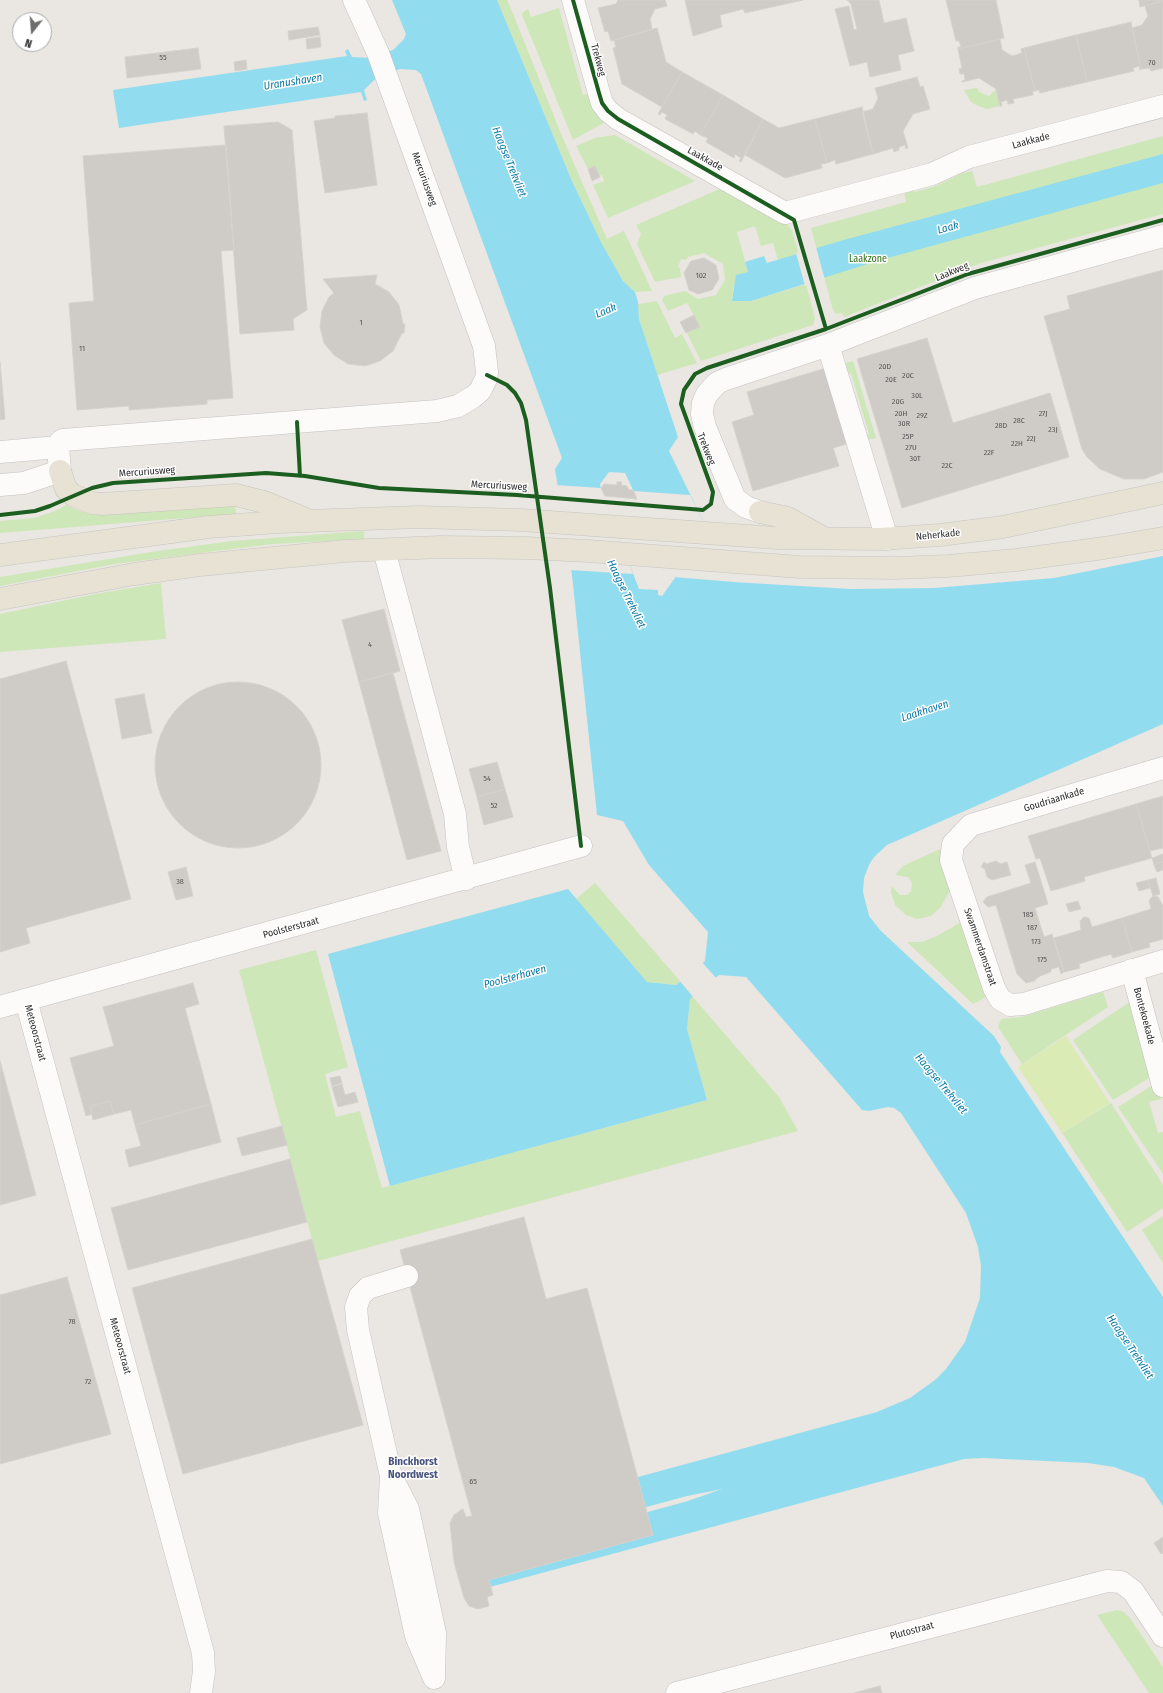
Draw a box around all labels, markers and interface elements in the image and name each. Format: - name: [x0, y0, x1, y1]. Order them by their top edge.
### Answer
- north arrow: [12, 12, 52, 52]
- text: N: [24, 36, 34, 50]
- street label: Trekweg: [588, 42, 608, 78]
- house number: 55: [159, 53, 167, 63]
- house number: 70: [1148, 58, 1156, 68]
- water label: Uranushaven: [263, 71, 323, 93]
- water label: Haagse Trekvliet: [489, 125, 529, 199]
- street label: Laakkade: [1011, 130, 1051, 152]
- street label: Laakkade: [685, 144, 725, 174]
- street label: Mercuriusweg: [409, 150, 439, 208]
- water label: Laak: [936, 219, 960, 237]
- park label: Laakzone: [849, 253, 887, 265]
- street label: Laakweg: [934, 260, 970, 284]
- house number: 102: [696, 271, 706, 281]
- water label: Laak: [594, 301, 618, 321]
- house number: 1: [359, 318, 363, 328]
- house number: 11: [79, 344, 85, 354]
- house number: 20D: [879, 362, 891, 372]
- house number: 20C: [902, 371, 914, 381]
- house number: 20E: [885, 375, 897, 385]
- house number: 30L: [911, 391, 923, 401]
- house number: 20G: [892, 397, 904, 407]
- house number: 20H: [895, 409, 907, 419]
- house number: 27J: [1039, 409, 1047, 419]
- house number: 29Z: [917, 411, 927, 421]
- house number: 28C: [1013, 416, 1025, 426]
- house number: 30R: [898, 419, 910, 429]
- house number: 28D: [995, 421, 1007, 431]
- house number: 23J: [1048, 425, 1058, 435]
- street label: Trekweg: [694, 431, 718, 467]
- house number: 25P: [902, 432, 914, 442]
- house number: 22J: [1026, 434, 1036, 444]
- house number: 22H: [1011, 439, 1023, 449]
- house number: 27U: [905, 443, 917, 453]
- house number: 22F: [984, 448, 994, 458]
- house number: 30T: [909, 454, 921, 464]
- house number: 22C: [941, 461, 953, 471]
- street label: Mercuriusweg: [118, 464, 176, 480]
- street label: Mercuriusweg: [471, 479, 527, 493]
- street label: Neherkade: [915, 527, 961, 543]
- water label: Haagse Trekvliet: [604, 558, 648, 630]
- house number: 4: [368, 640, 372, 650]
- water label: Laakhaven: [900, 697, 950, 725]
- house number: 54: [483, 774, 491, 784]
- street label: Goudriaankade: [1022, 785, 1086, 815]
- house number: 52: [490, 801, 498, 811]
- house number: 38: [176, 877, 184, 887]
- street label: Swammerdamstraat: [961, 907, 999, 987]
- house number: 185: [1023, 910, 1033, 920]
- street label: Poolsterstraat: [262, 915, 320, 941]
- house number: 187: [1027, 923, 1037, 933]
- house number: 173: [1031, 937, 1041, 947]
- house number: 175: [1037, 955, 1047, 965]
- water label: Poolsterhaven: [482, 962, 548, 992]
- street label: Bontekoekade: [1131, 986, 1157, 1046]
- street label: Meteoorstraat: [22, 1004, 48, 1062]
- water label: Haagse Trekvliet: [912, 1051, 970, 1117]
- water label: Haagse Trekvliet: [1104, 1312, 1156, 1382]
- house number: 78: [68, 1317, 76, 1327]
- street label: Meteoorstraat: [107, 1317, 133, 1375]
- house number: 72: [85, 1377, 91, 1387]
- district label: Binckhorst Noordwest: [388, 1455, 438, 1481]
- house number: 65: [469, 1477, 477, 1487]
- street label: Plutostraat: [889, 1619, 935, 1643]

